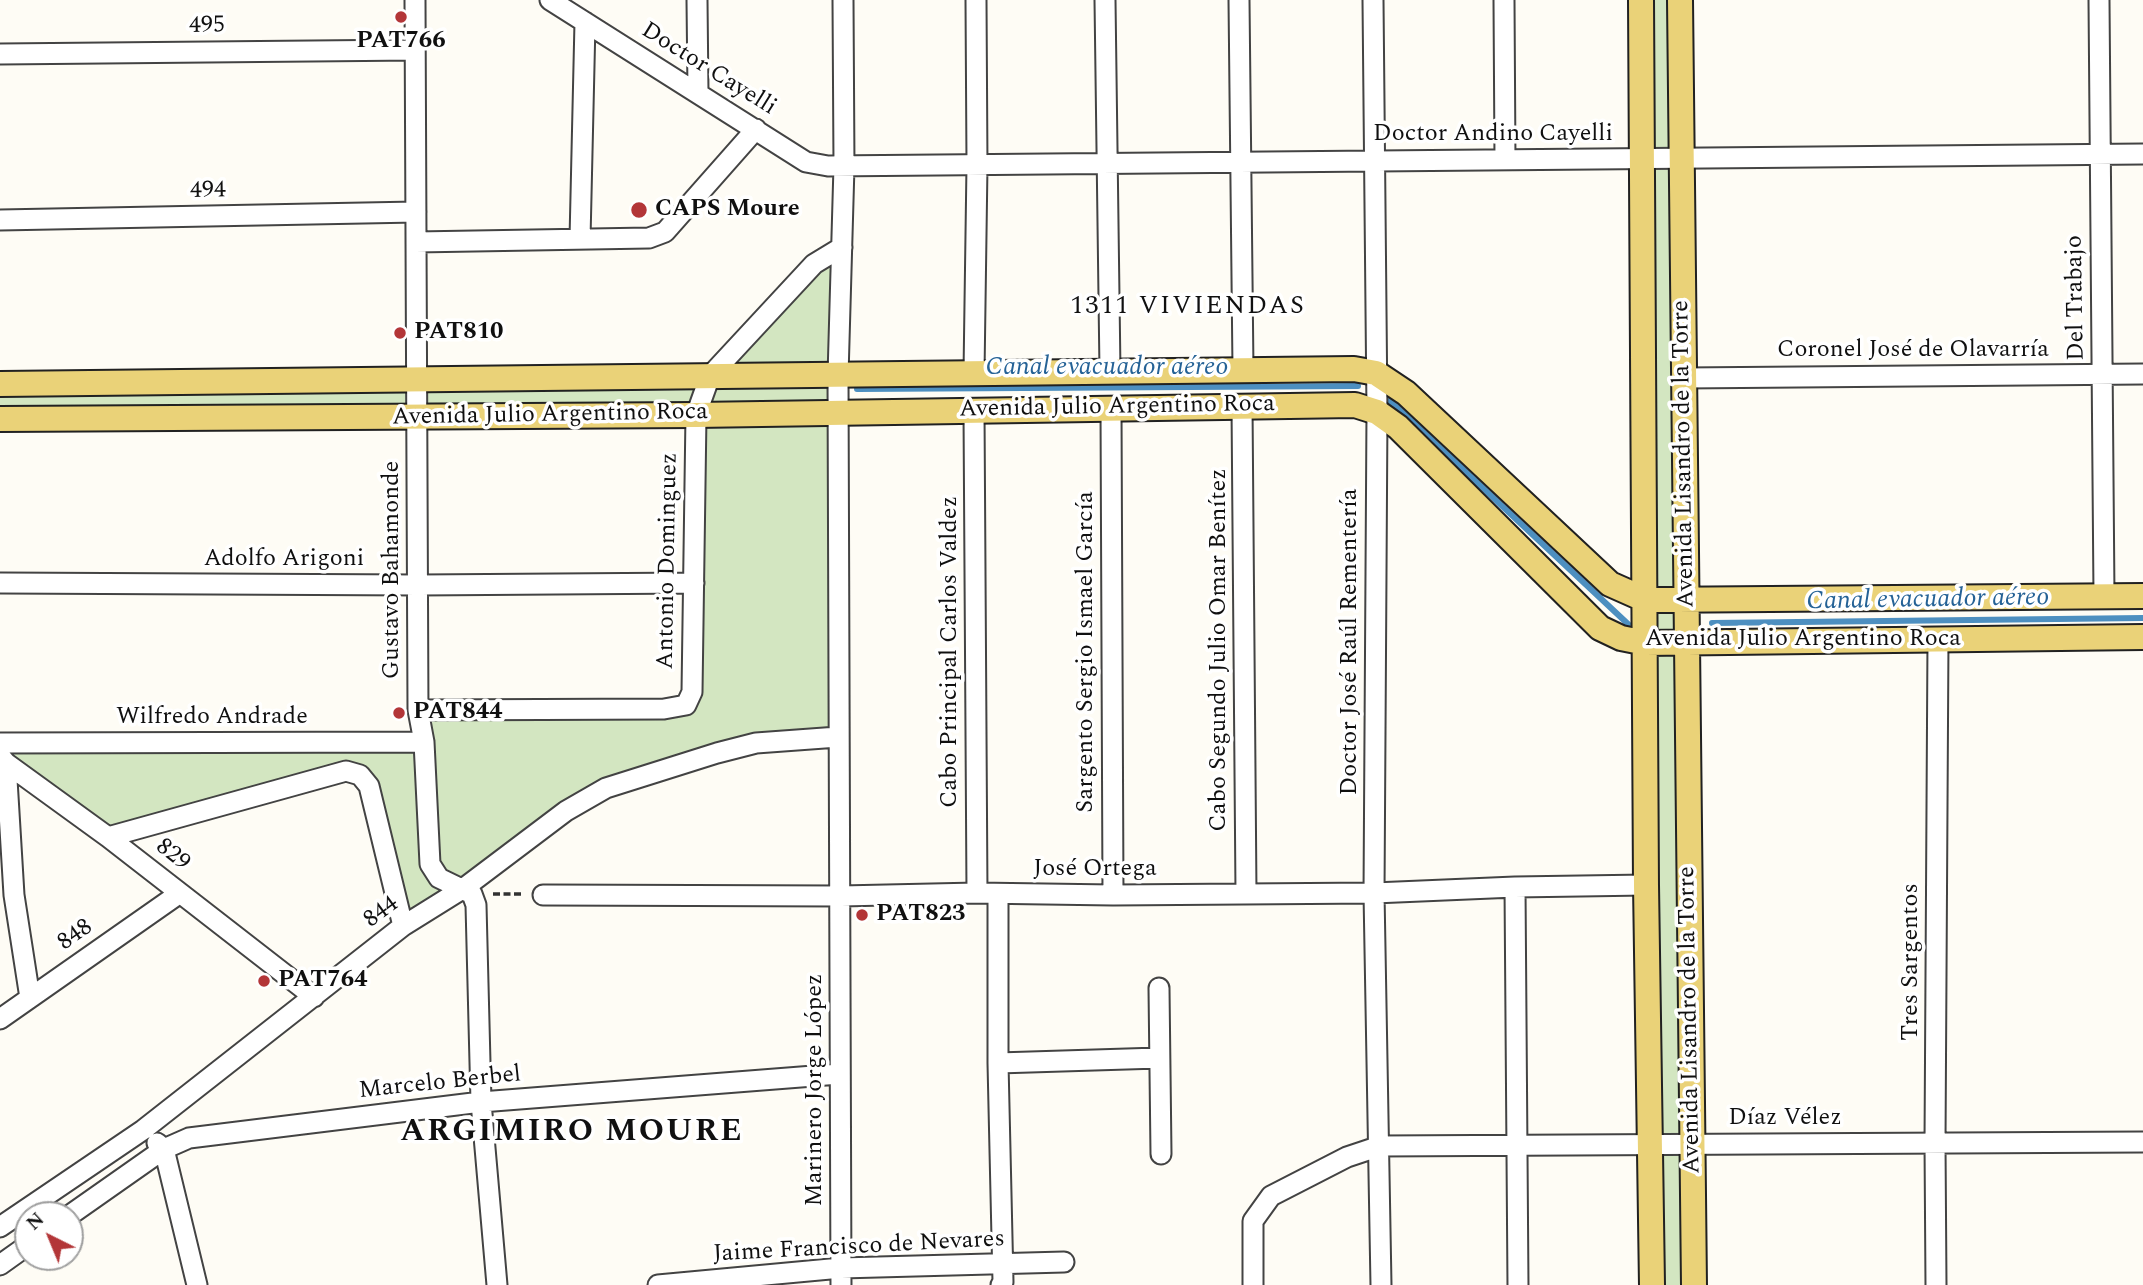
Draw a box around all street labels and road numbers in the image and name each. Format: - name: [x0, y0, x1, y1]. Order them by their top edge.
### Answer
- street label: 495: [189, 12, 225, 42]
- street label: Doctor Cayelli: [635, 17, 781, 123]
- street label: Doctor Andino Cayelli: [1373, 121, 1613, 149]
- street label: 494: [190, 177, 226, 207]
- street label: Del Trabajo: [2062, 235, 2092, 361]
- street label: Avenida Lisandro de la Torre: [1668, 300, 1702, 608]
- street label: Coronel José de Olavarría: [1777, 337, 2049, 365]
- street label: Avenida Julio Argentino Roca: [959, 391, 1275, 425]
- street label: Avenida Julio Argentino Roca: [392, 399, 708, 433]
- street label: Antonio Dominguez: [653, 452, 685, 670]
- street label: Gustavo Bahamonde: [379, 461, 407, 679]
- street label: Cabo Segundo Julio Omar Benítez: [1206, 468, 1234, 832]
- street label: Doctor José Raúl Rementería: [1337, 489, 1365, 795]
- street label: Sargento Sergio Ismael García: [1073, 491, 1101, 813]
- street label: Cabo Principal Carlos Valdez: [937, 496, 965, 808]
- street label: Adolfo Arigoni: [204, 546, 364, 574]
- street label: Avenida Julio Argentino Roca: [1645, 626, 1961, 654]
- street label: Wilfredo Andrade: [116, 704, 308, 732]
- street label: 829: [149, 834, 195, 878]
- street label: José Ortega: [1033, 856, 1157, 884]
- street label: Avenida Lisandro de la Torre: [1674, 866, 1708, 1174]
- street label: Tres Sargentos: [1898, 883, 1926, 1041]
- street label: 844: [359, 891, 405, 935]
- street label: 848: [53, 914, 99, 958]
- street label: Marinero Jorge López: [802, 974, 830, 1206]
- street label: Marcelo Berbel: [358, 1061, 522, 1107]
- street label: Díaz Vélez: [1728, 1105, 1842, 1133]
- street label: Jaime Francisco de Nevares: [712, 1226, 1006, 1270]

